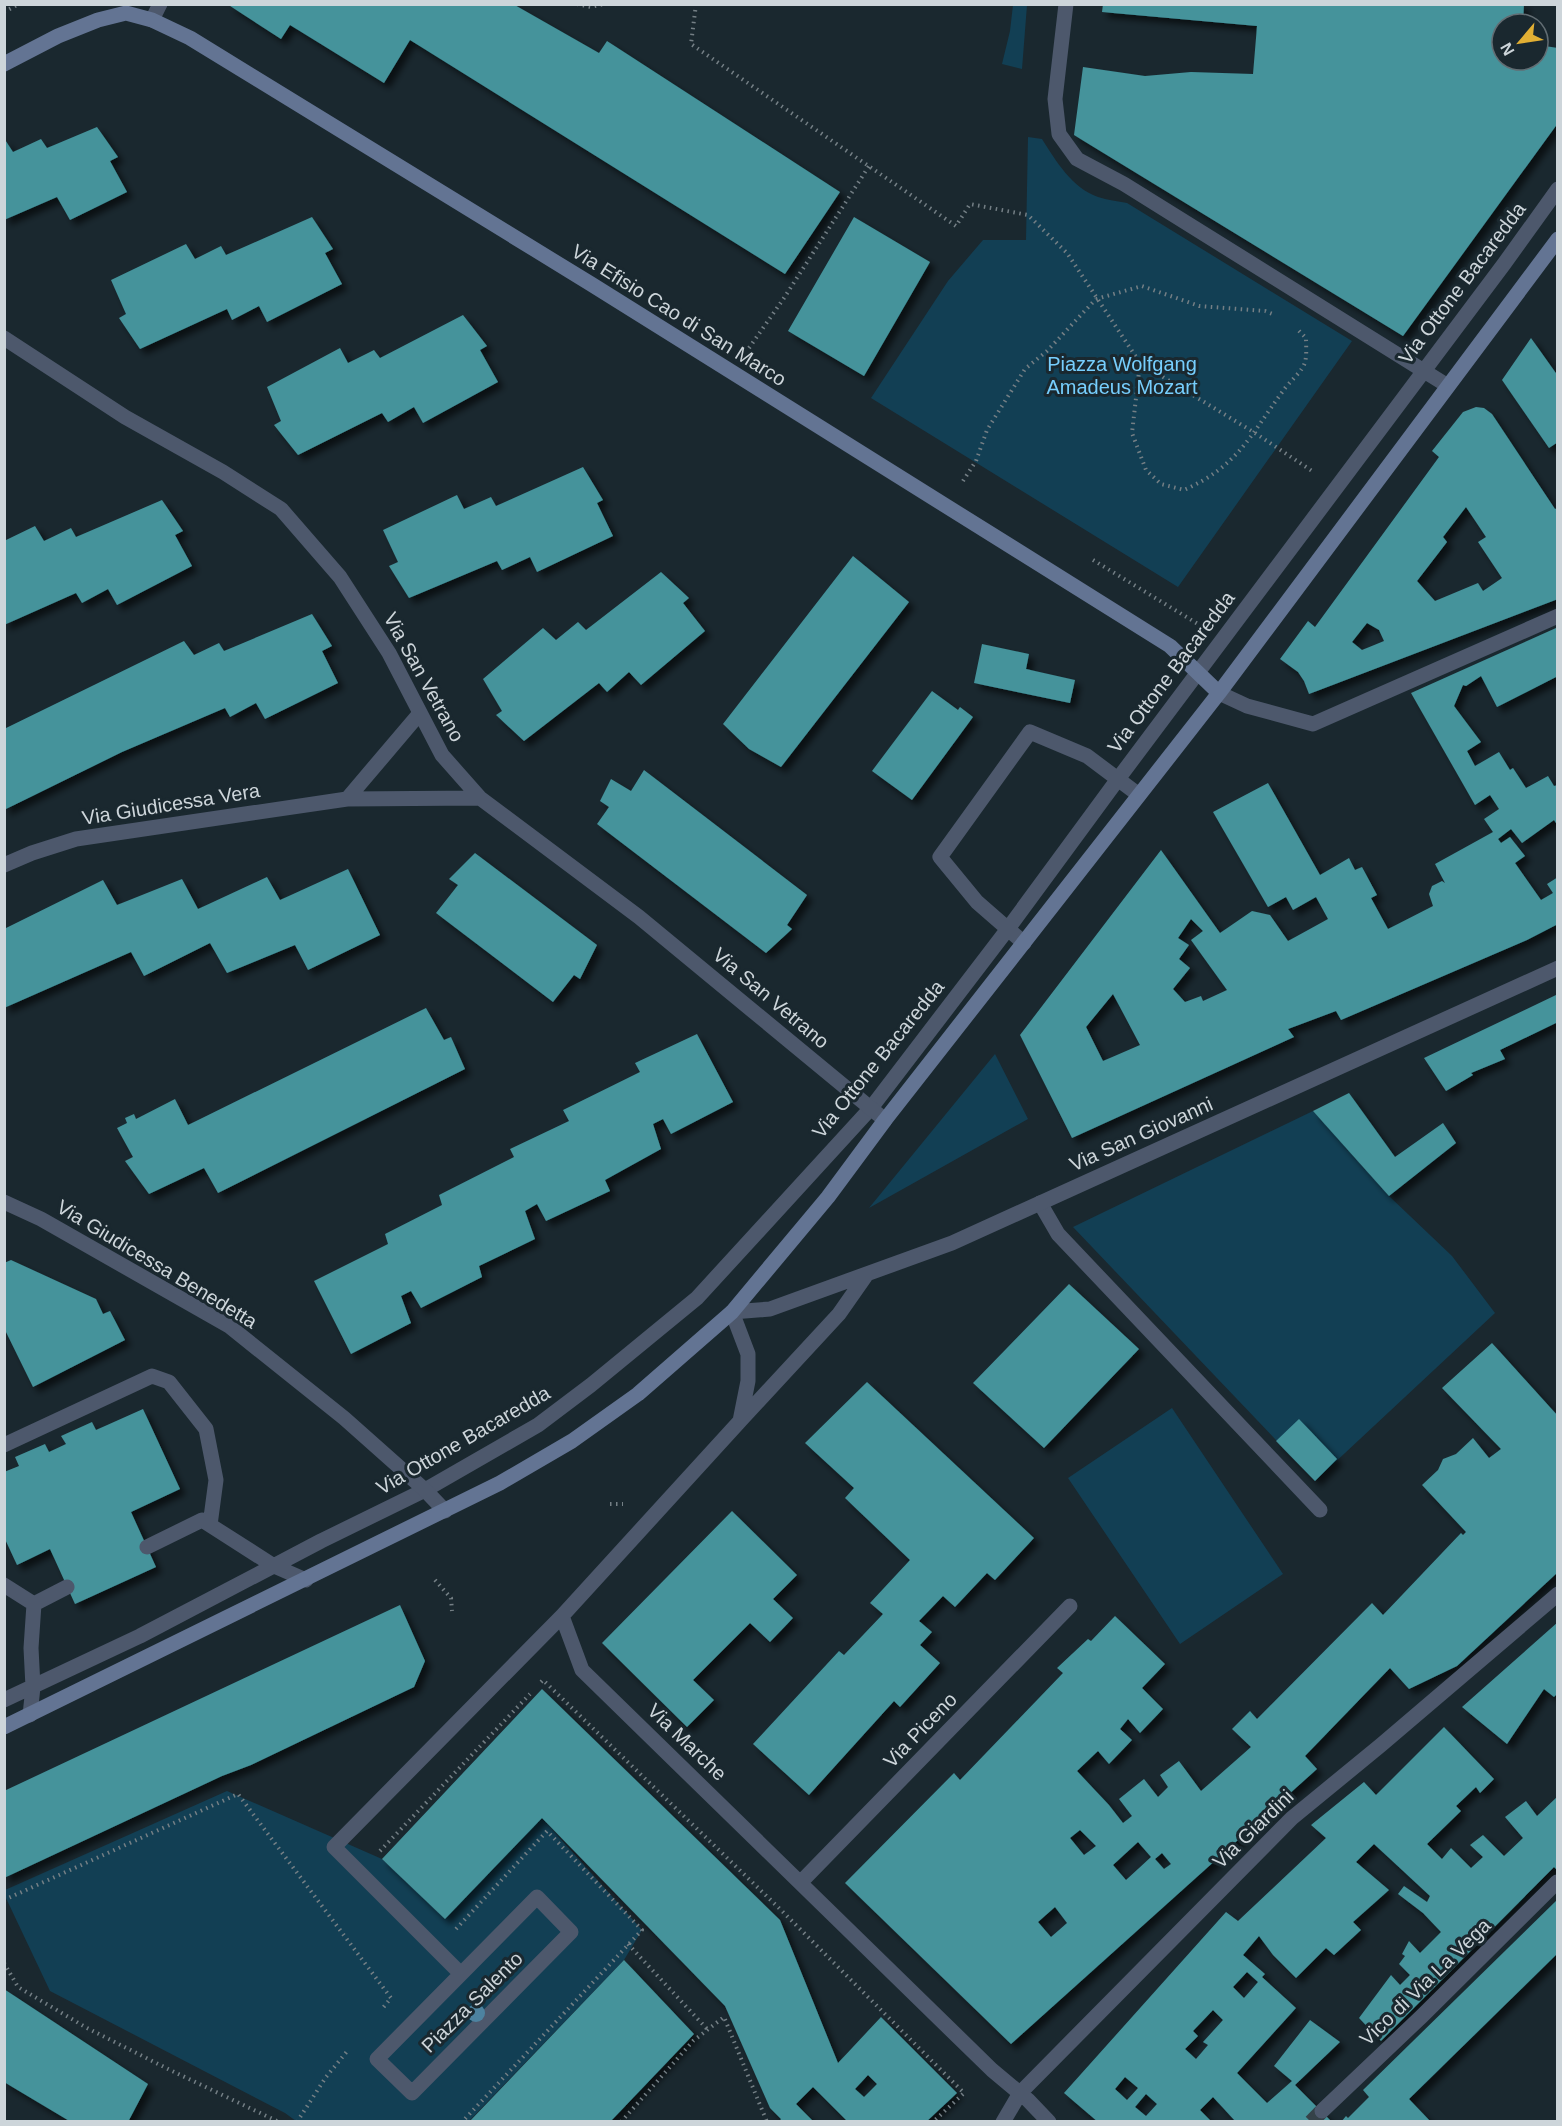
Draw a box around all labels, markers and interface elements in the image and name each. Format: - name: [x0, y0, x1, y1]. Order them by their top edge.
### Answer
- north arrow: [1490, 12, 1550, 72]
- text: N: [1497, 40, 1518, 58]
- street label: Via Ottone Bacaredda: [1394, 197, 1530, 368]
- street label: Via Efisio Cao di San Marco: [568, 240, 790, 390]
- park label: Piazza Wolfgang Amadeus Mozart: [1046, 353, 1198, 398]
- street label: Via Ottone Bacaredda: [1103, 586, 1239, 757]
- street label: Via San Vetrano: [379, 609, 469, 745]
- street label: Via Giudicessa Vera: [81, 779, 262, 829]
- street label: Via San Vetrano: [709, 943, 833, 1053]
- street label: Via Ottone Bacaredda: [808, 975, 949, 1142]
- street label: Via San Giovanni: [1066, 1093, 1216, 1175]
- street label: Via Giudicessa Benedetta: [53, 1195, 262, 1333]
- street label: Via Ottone Bacaredda: [372, 1381, 554, 1499]
- street label: Via Piceno: [879, 1688, 961, 1772]
- street label: Via Marche: [643, 1699, 731, 1785]
- street label: Via Giardini: [1208, 1785, 1298, 1873]
- street label: Vico di Via La Vega: [1355, 1913, 1495, 2050]
- street label: Piazza Salento: [417, 1947, 527, 2057]

